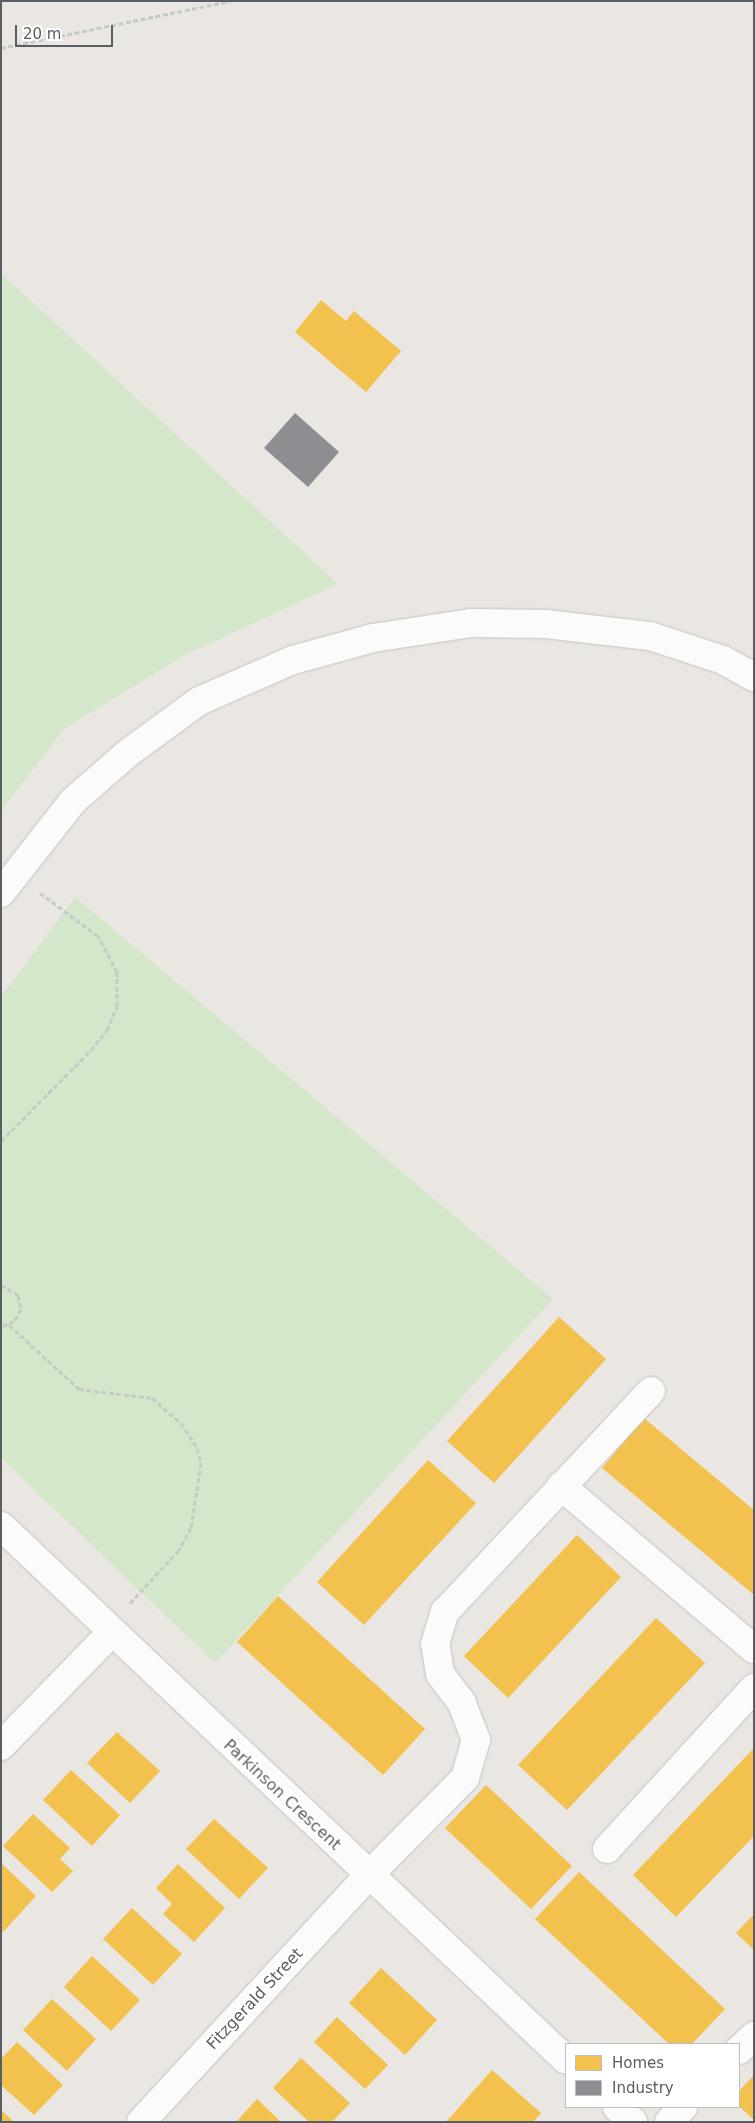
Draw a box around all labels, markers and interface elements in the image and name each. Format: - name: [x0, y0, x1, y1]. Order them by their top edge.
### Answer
- scale bar: [18, 15, 115, 47]
- text: 20 m: [23, 25, 61, 43]
- street label: Parkinson Crescent: [219, 1736, 345, 1854]
- street label: Fitzgerald Street: [203, 1944, 307, 2054]
- legend: [565, 2043, 740, 2108]
- text: Homes: [612, 2054, 664, 2072]
- text: Industry: [612, 2079, 674, 2097]

